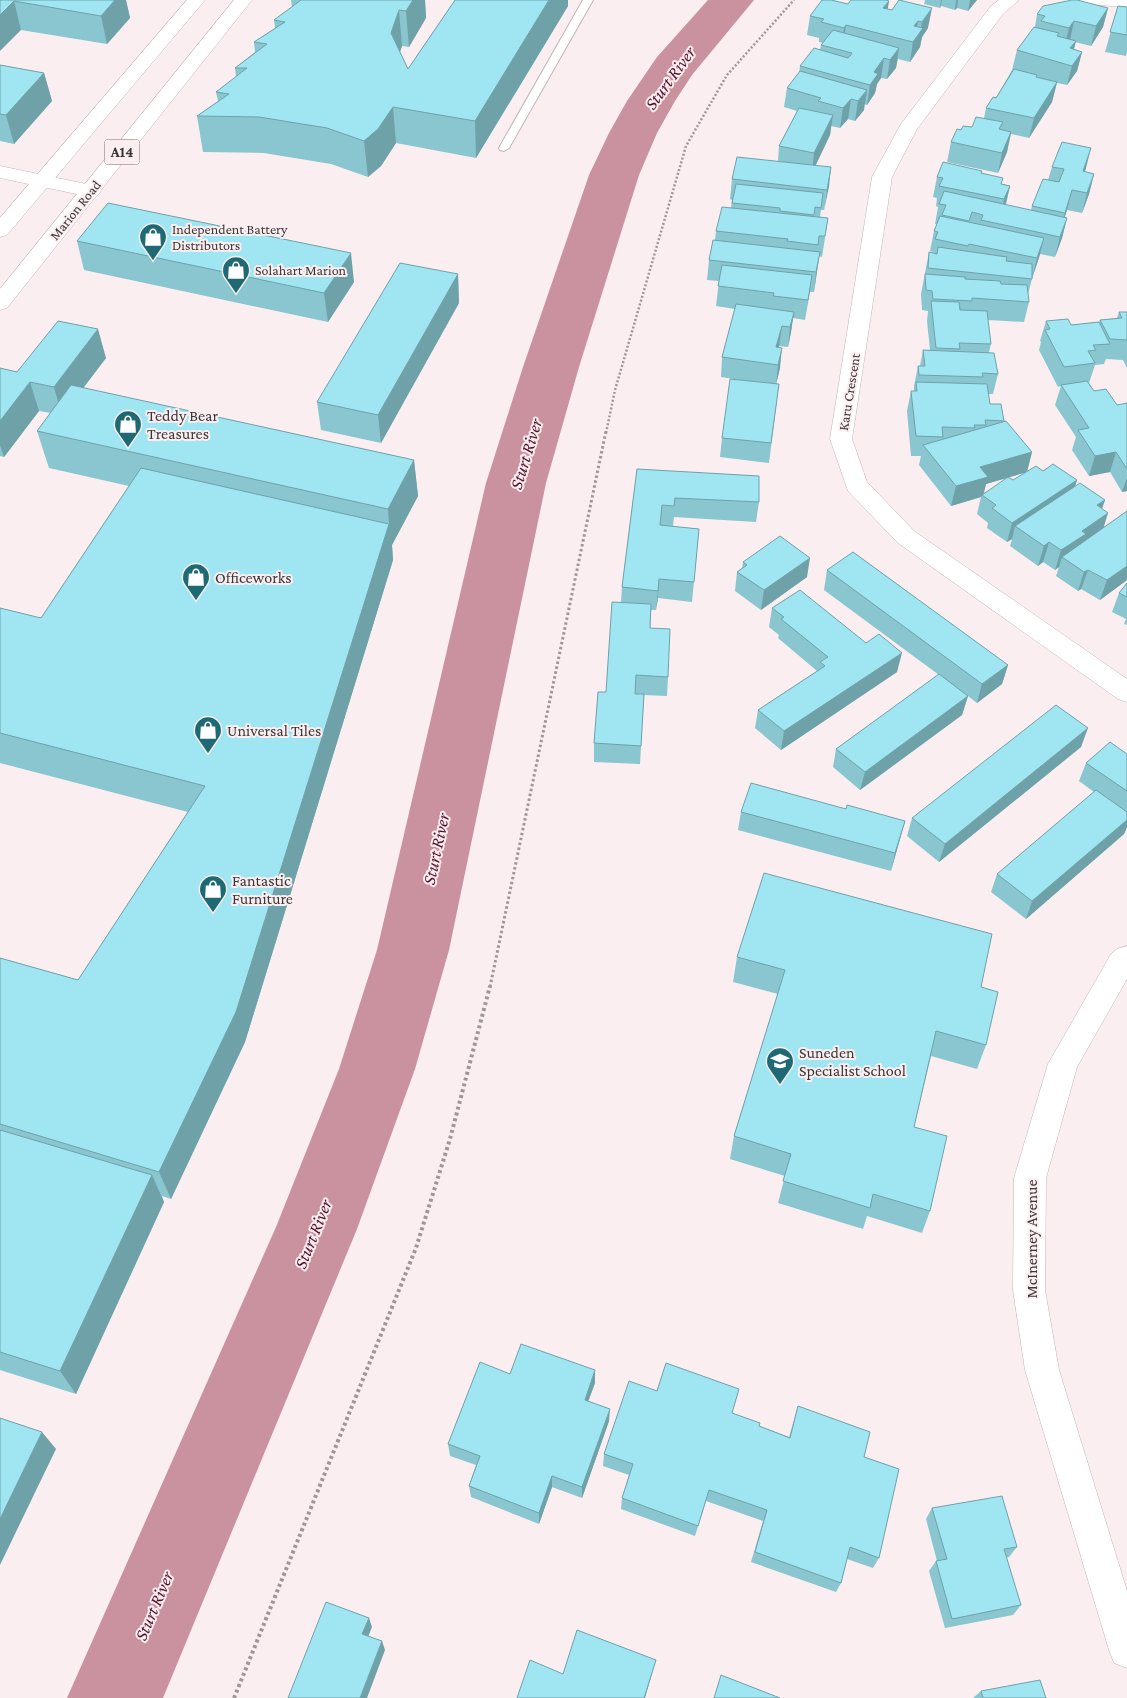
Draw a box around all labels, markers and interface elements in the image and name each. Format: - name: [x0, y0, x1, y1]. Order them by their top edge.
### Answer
- water label: Sturt River: [641, 42, 700, 113]
- road number: A14: [104, 140, 140, 164]
- street label: Marion Road: [46, 176, 104, 243]
- place label: Independent Battery Distributors: [172, 221, 288, 253]
- shop icon: Independent Battery Distributors: [138, 222, 168, 261]
- shop icon: Solahart Marion: [221, 255, 251, 294]
- place label: Solahart Marion: [255, 262, 347, 278]
- street label: Karu Crescent: [835, 352, 863, 432]
- place label: Teddy Bear Treasures: [147, 407, 219, 442]
- shop icon: Teddy Bear Treasures: [113, 409, 143, 448]
- water label: Sturt River: [506, 416, 546, 492]
- shop icon: Officeworks: [181, 562, 211, 601]
- place label: Officeworks: [215, 569, 292, 586]
- shop icon: Universal Tiles: [193, 715, 223, 754]
- place label: Universal Tiles: [227, 722, 321, 739]
- water label: Sturt River: [419, 811, 454, 887]
- place label: Fantastic Furniture: [232, 872, 293, 907]
- shop icon: Fantastic Furniture: [198, 874, 228, 913]
- place label: Suneden Specialist School: [799, 1044, 906, 1080]
- school or university icon: Suneden Specialist School: [765, 1046, 795, 1085]
- street label: McInerney Avenue: [1023, 1179, 1041, 1299]
- water label: Sturt River: [290, 1196, 336, 1272]
- water label: Sturt River: [131, 1568, 178, 1643]

